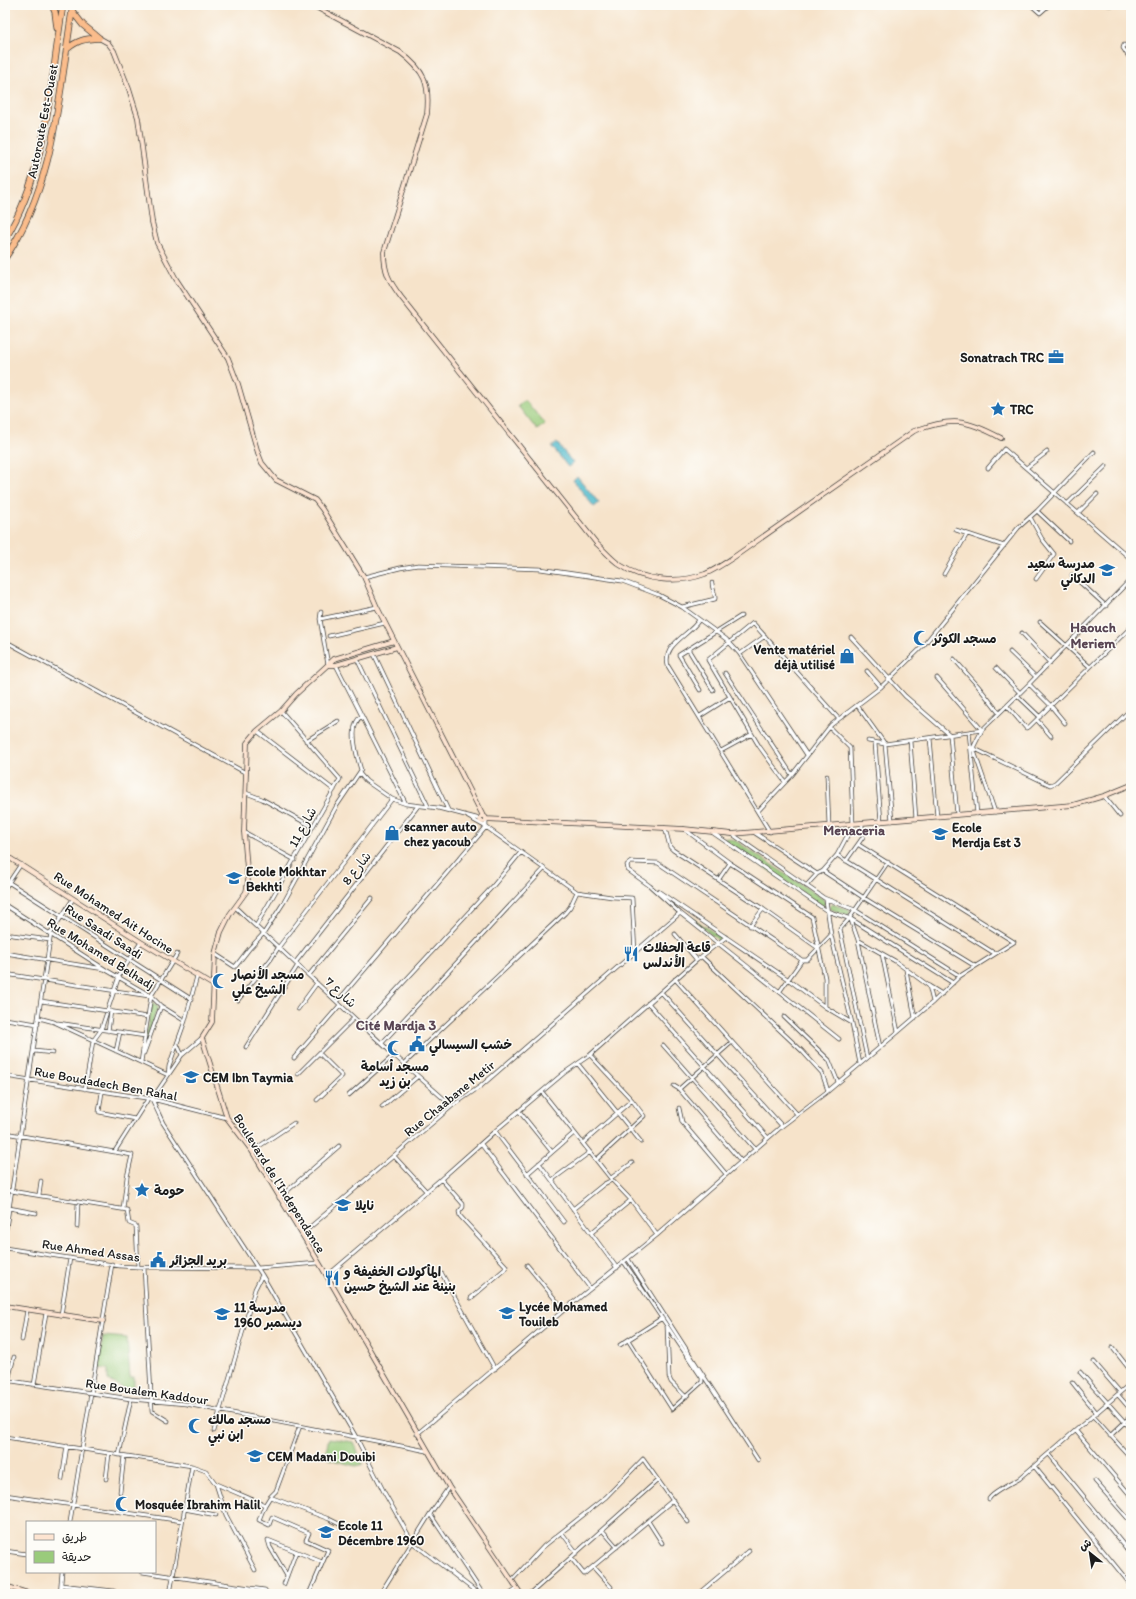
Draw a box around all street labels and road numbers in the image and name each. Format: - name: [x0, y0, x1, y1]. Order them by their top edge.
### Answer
- street label: Autoroute Est-Ouest: [24, 63, 61, 180]
- street label: شارع 11: [285, 805, 321, 851]
- street label: شارع 8: [339, 849, 376, 889]
- street label: Rue Mohamed Ait Hocine: [51, 868, 176, 957]
- street label: Rue Saadi Saadi: [62, 901, 145, 962]
- street label: Rue Mohamed Belhadj: [44, 914, 157, 993]
- street label: شارع 7: [320, 974, 359, 1012]
- street label: Rue Chaabane Metir: [401, 1057, 498, 1140]
- street label: Rue Boudadech Ben Rahal: [33, 1063, 179, 1104]
- street label: Boulevard de l'Independance: [230, 1111, 329, 1256]
- street label: Rue Ahmed Assas: [41, 1236, 141, 1265]
- street label: Rue Boualem Kaddour: [85, 1375, 209, 1408]

